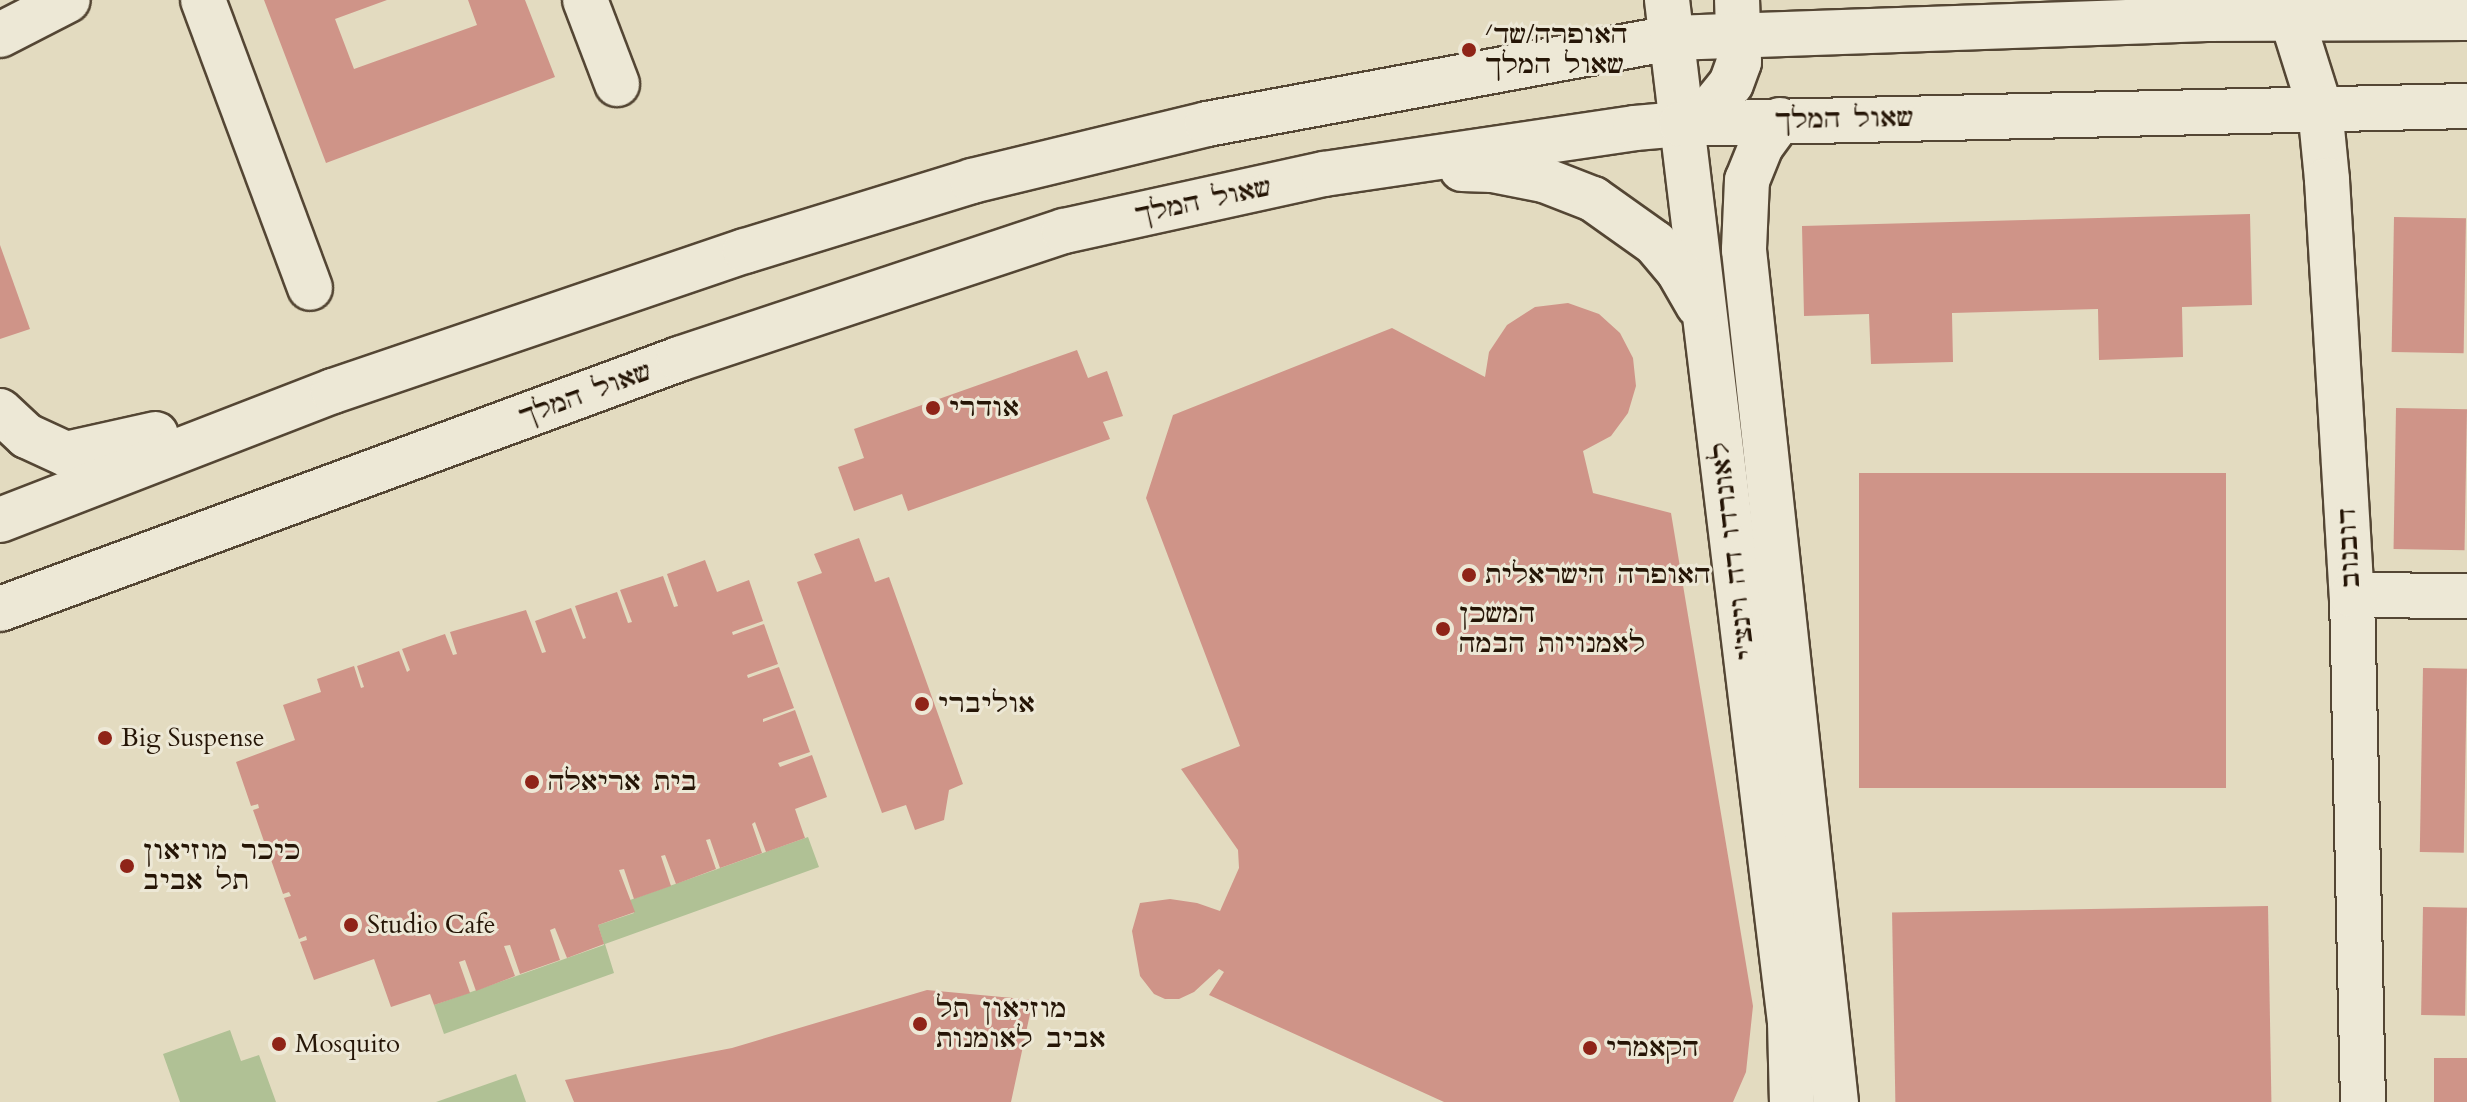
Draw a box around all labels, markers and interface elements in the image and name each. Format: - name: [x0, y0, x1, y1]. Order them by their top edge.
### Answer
- place label: האופרה/שד׳ שאול המלך: [1485, 19, 1627, 80]
- marker: האופרה/שד׳ שאול המלך: [1460, 41, 1478, 59]
- street label: שאול המלך: [1777, 102, 1911, 136]
- street label: שאול המלך: [1135, 172, 1271, 230]
- street label: שאול המלך: [517, 357, 653, 431]
- place label: אודרי: [949, 392, 1019, 424]
- marker: אודרי: [924, 399, 942, 417]
- street label: לאונרדו דה וינצ'י: [1705, 446, 1761, 656]
- street label: דובנוב: [2331, 507, 2367, 589]
- place label: האופרה הישראלית: [1485, 559, 1705, 591]
- marker: האופרה הישראלית: [1460, 566, 1478, 584]
- place label: המשכן לאמנויות הבמה: [1459, 598, 1639, 660]
- marker: המשכן לאמנויות הבמה: [1434, 620, 1452, 638]
- place label: אוליברי: [938, 688, 1035, 720]
- marker: אוליברי: [913, 695, 931, 713]
- place label: Big Suspense: [121, 722, 264, 754]
- marker: Big Suspense: [96, 729, 114, 747]
- place label: בית אריאלה: [548, 766, 691, 798]
- marker: בית אריאלה: [523, 773, 541, 791]
- place label: כיכר מוזיאון תל אביב: [143, 835, 295, 896]
- marker: כיכר מוזיאון תל אביב: [118, 857, 136, 875]
- place label: Studio Cafe: [367, 909, 496, 941]
- marker: Studio Cafe: [342, 916, 360, 934]
- place label: מוזיאון תל אביב לאומנות: [936, 993, 1100, 1054]
- marker: מוזיאון תל אביב לאומנות: [911, 1015, 929, 1033]
- place label: Mosquito: [295, 1028, 400, 1060]
- place label: הקאמרי: [1606, 1032, 1699, 1064]
- marker: Mosquito: [270, 1035, 288, 1053]
- marker: הקאמרי: [1581, 1039, 1599, 1057]

